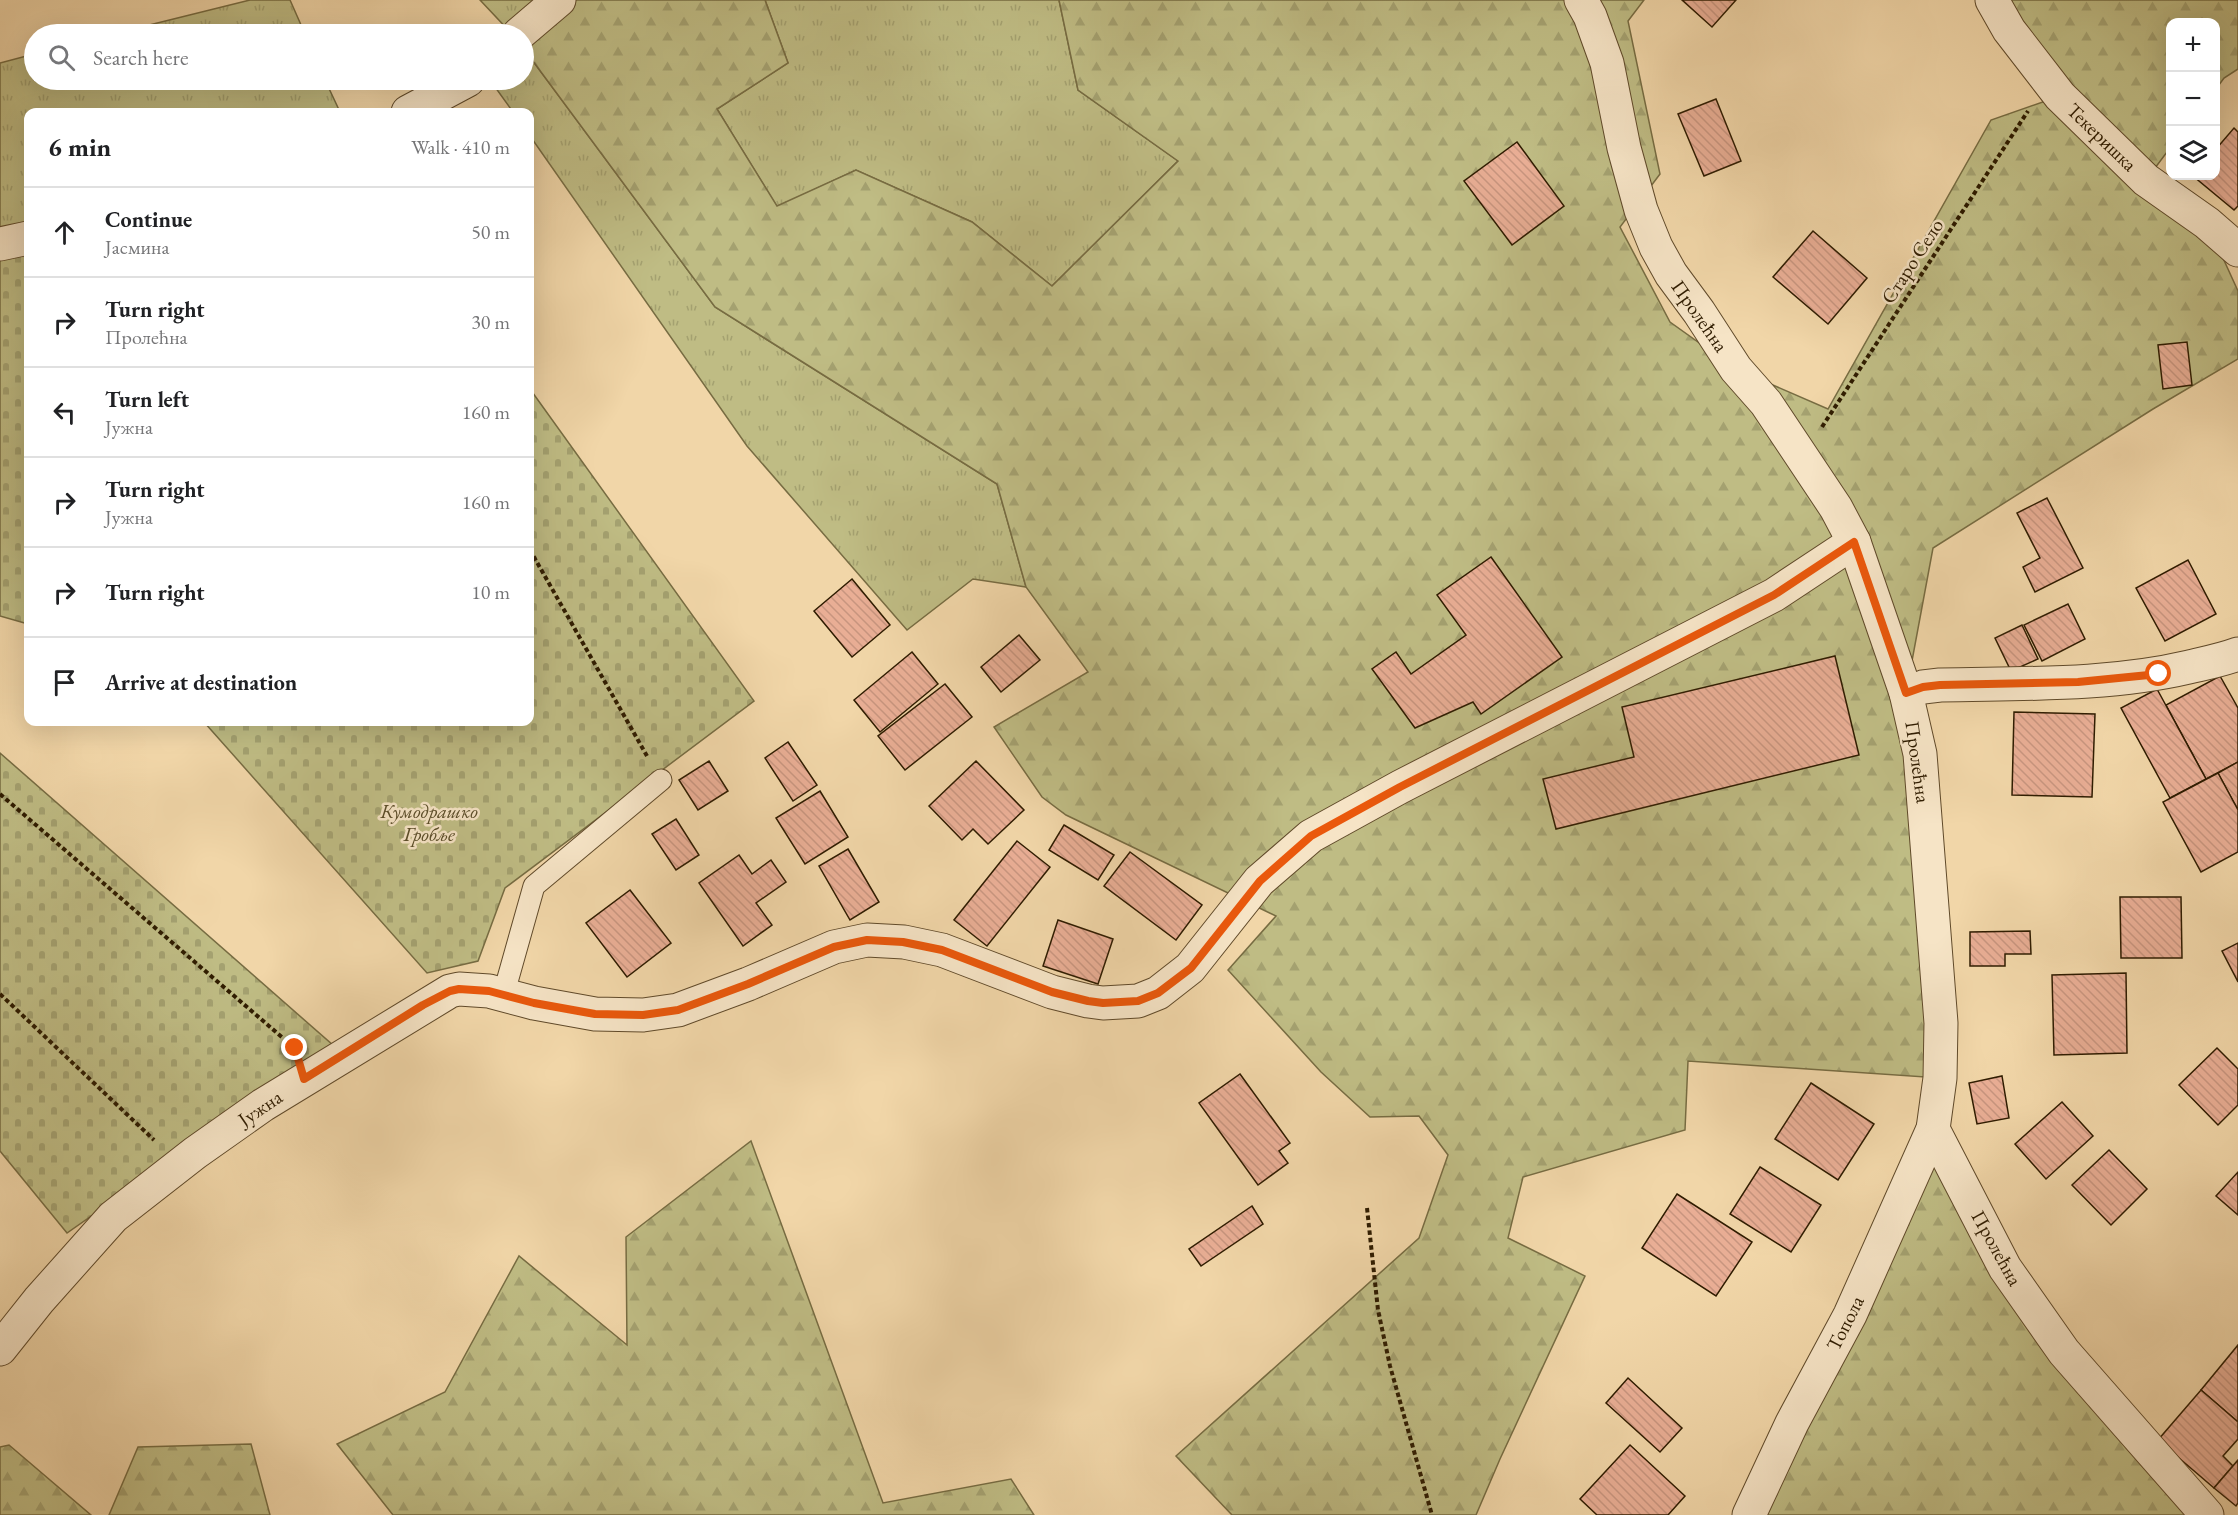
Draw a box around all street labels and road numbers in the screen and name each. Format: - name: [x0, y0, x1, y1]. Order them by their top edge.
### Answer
- street label: Текеришка: [2061, 97, 2143, 177]
- street label: Старо Село: [1875, 214, 1949, 308]
- street label: Пролећна: [1666, 275, 1734, 357]
- street label: Пролећна: [1899, 719, 1937, 805]
- street label: Јужна: [231, 1084, 287, 1133]
- street label: Пролећна: [1966, 1206, 2028, 1290]
- street label: Топола: [1820, 1291, 1870, 1355]

